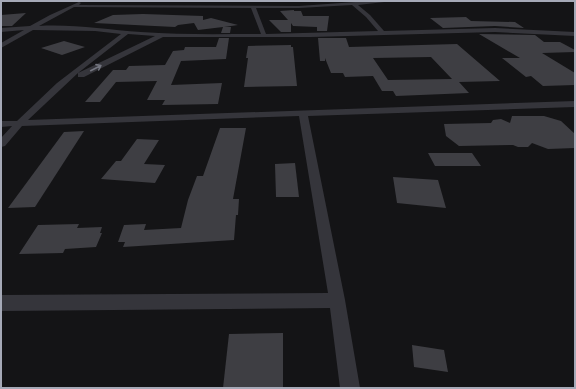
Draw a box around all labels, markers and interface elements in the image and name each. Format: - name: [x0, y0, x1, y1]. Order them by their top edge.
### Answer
- one-way arrow: [90, 63, 102, 71]

